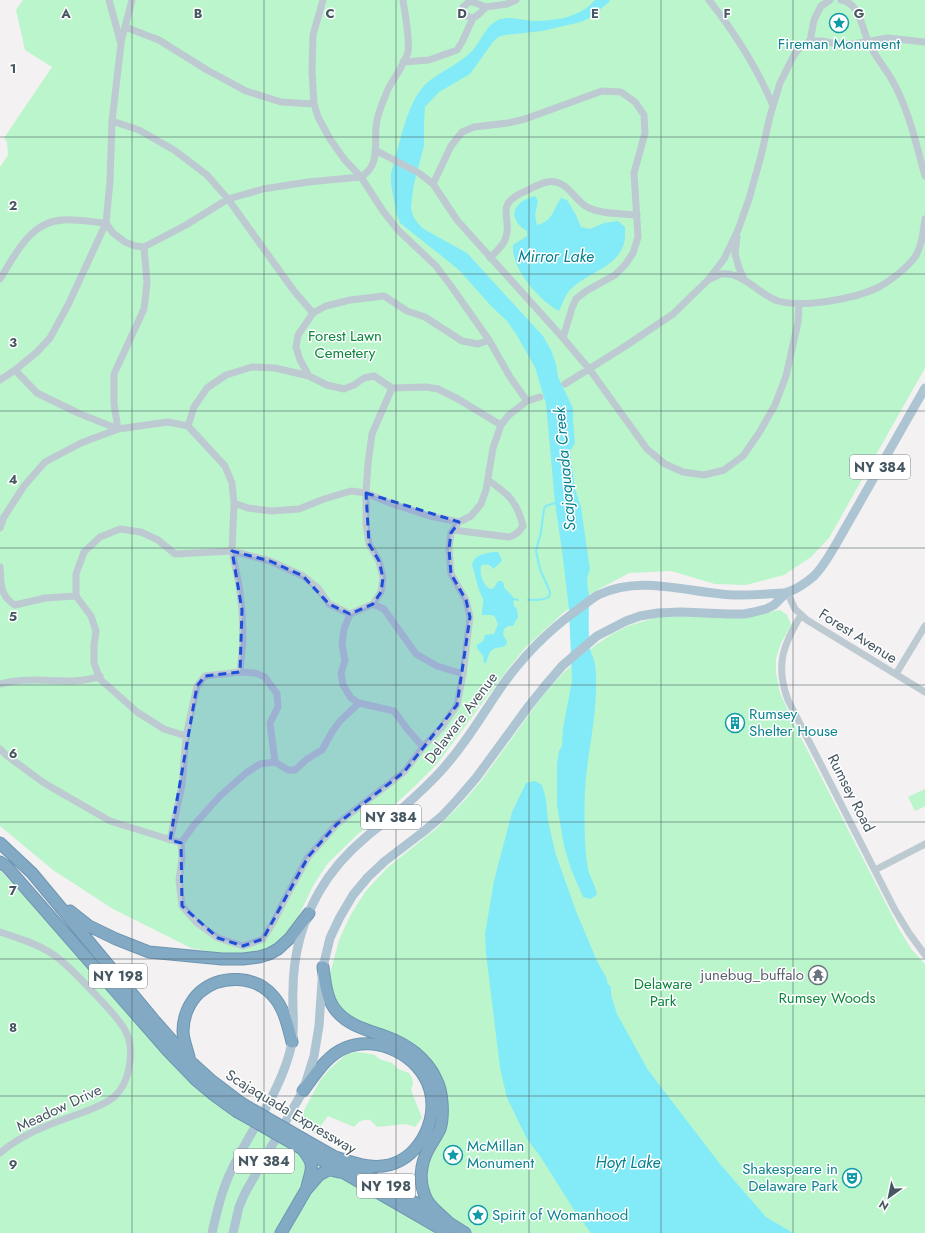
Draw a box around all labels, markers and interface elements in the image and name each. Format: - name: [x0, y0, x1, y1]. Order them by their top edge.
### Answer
- text: A: [60, 4, 71, 23]
- text: B: [194, 4, 203, 23]
- text: C: [325, 4, 335, 23]
- text: D: [457, 4, 467, 23]
- text: E: [591, 4, 599, 23]
- text: F: [723, 4, 731, 23]
- text: G: [854, 4, 865, 23]
- place icon: Fireman Monument: [828, 12, 850, 34]
- place label: Fireman Monument: [778, 33, 901, 55]
- text: 1: [10, 59, 16, 78]
- text: 2: [9, 196, 17, 215]
- water label: Mirror Lake: [518, 245, 594, 268]
- park label: Forest Lawn Cemetery: [308, 325, 382, 364]
- text: 3: [9, 333, 17, 352]
- water label: Scajaquada Creek: [548, 405, 581, 532]
- road number: NY 384: [850, 455, 910, 479]
- text: 4: [8, 470, 18, 489]
- street label: Forest Avenue: [815, 603, 902, 669]
- text: 5: [9, 607, 17, 626]
- street label: Delaware Avenue: [419, 667, 503, 768]
- place label: Rumsey Shelter House: [749, 703, 838, 742]
- building icon: Rumsey Shelter House: [724, 712, 746, 734]
- text: 6: [9, 744, 18, 763]
- street label: Rumsey Road: [822, 750, 880, 836]
- road number: NY 384: [361, 805, 421, 829]
- text: 7: [9, 881, 17, 900]
- road number: NY 198: [89, 964, 147, 988]
- place label: junebug_buffalo: [699, 964, 804, 986]
- temple icon: junebug_buffalo: [807, 964, 829, 986]
- park label: Delaware Park: [634, 973, 693, 1012]
- park label: Rumsey Woods: [778, 987, 876, 1009]
- text: 8: [9, 1018, 17, 1037]
- street label: Scajaquada Expressway: [221, 1064, 361, 1160]
- street label: Meadow Drive: [13, 1079, 105, 1137]
- place label: McMillan Monument: [467, 1135, 534, 1174]
- place icon: McMillan Monument: [442, 1144, 464, 1166]
- road number: NY 384: [234, 1149, 294, 1173]
- water label: Hoyt Lake: [595, 1151, 661, 1174]
- text: 9: [9, 1155, 18, 1174]
- place label: Shakespeare in Delaware Park: [742, 1158, 838, 1197]
- theatre icon: Shakespeare in Delaware Park: [841, 1167, 863, 1189]
- road number: NY 198: [357, 1174, 415, 1198]
- north arrow: [869, 1177, 909, 1217]
- text: N: [876, 1196, 892, 1214]
- place icon: Spirit of Womanhood: [467, 1204, 489, 1226]
- place label: Spirit of Womanhood: [492, 1204, 628, 1226]

